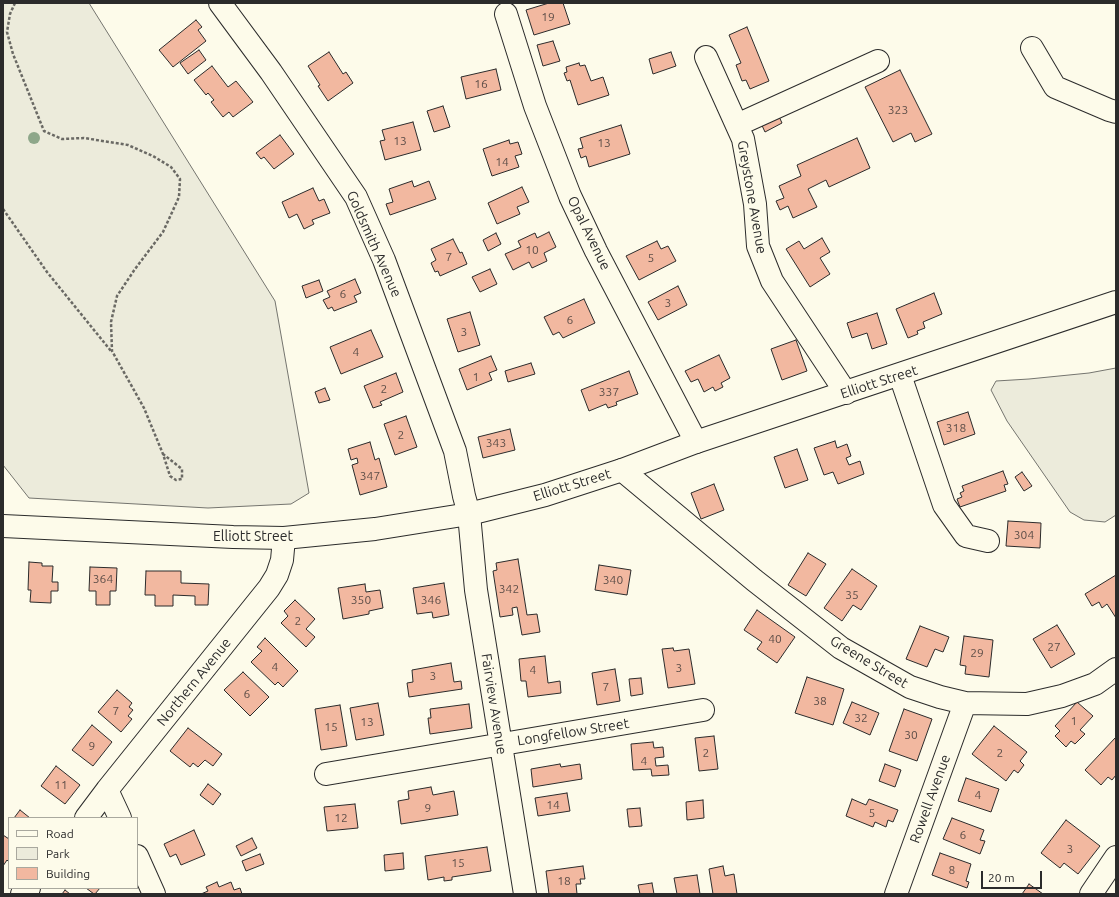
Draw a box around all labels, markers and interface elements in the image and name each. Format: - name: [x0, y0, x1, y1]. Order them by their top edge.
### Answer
- house number: 19: [541, 10, 555, 24]
- house number: 16: [474, 77, 488, 91]
- house number: 323: [888, 103, 908, 117]
- house number: 13: [393, 134, 407, 148]
- house number: 13: [597, 136, 611, 150]
- street label: Greystone Avenue: [734, 139, 770, 255]
- house number: 14: [495, 155, 509, 169]
- street label: Goldsmith Avenue: [343, 188, 405, 300]
- street label: Opal Avenue: [564, 193, 614, 273]
- house number: 10: [525, 243, 539, 257]
- house number: 7: [446, 250, 452, 264]
- house number: 5: [648, 251, 654, 265]
- house number: 6: [340, 287, 346, 301]
- house number: 3: [665, 296, 671, 310]
- house number: 6: [567, 313, 573, 327]
- house number: 3: [461, 325, 467, 339]
- house number: 4: [353, 345, 359, 359]
- street label: Elliott Street: [838, 362, 920, 402]
- house number: 1: [473, 370, 479, 384]
- house number: 2: [381, 382, 387, 396]
- house number: 337: [599, 385, 619, 399]
- house number: 318: [946, 421, 966, 435]
- house number: 2: [398, 428, 404, 442]
- house number: 343: [486, 436, 506, 450]
- street label: Elliott Street: [531, 465, 613, 505]
- house number: 347: [360, 469, 380, 483]
- street label: Elliott Street: [213, 528, 293, 544]
- house number: 304: [1014, 528, 1034, 542]
- house number: 364: [93, 572, 113, 586]
- house number: 340: [603, 573, 623, 587]
- house number: 342: [499, 582, 519, 596]
- house number: 35: [845, 588, 859, 602]
- house number: 350: [351, 593, 371, 607]
- house number: 346: [421, 593, 441, 607]
- house number: 2: [295, 614, 301, 628]
- house number: 40: [768, 632, 782, 646]
- street label: Greene Street: [827, 632, 911, 692]
- street label: Northern Avenue: [153, 635, 235, 729]
- house number: 27: [1047, 640, 1061, 654]
- house number: 29: [970, 646, 984, 660]
- street label: Fairview Avenue: [478, 652, 510, 756]
- house number: 4: [272, 660, 278, 674]
- house number: 3: [676, 661, 682, 675]
- house number: 4: [530, 663, 536, 677]
- house number: 3: [430, 669, 436, 683]
- house number: 7: [603, 680, 609, 694]
- house number: 6: [244, 687, 250, 701]
- house number: 38: [813, 694, 827, 708]
- house number: 7: [113, 704, 119, 718]
- house number: 32: [854, 711, 868, 725]
- house number: 1: [1071, 714, 1077, 728]
- house number: 13: [360, 715, 374, 729]
- street label: Longfellow Street: [516, 715, 630, 749]
- house number: 15: [324, 720, 338, 734]
- house number: 30: [904, 728, 918, 742]
- house number: 9: [89, 739, 95, 753]
- house number: 2: [703, 746, 709, 760]
- house number: 2: [997, 746, 1003, 760]
- street label: Rowell Avenue: [906, 752, 954, 846]
- house number: 4: [641, 754, 647, 768]
- house number: 11: [54, 778, 68, 792]
- house number: 4: [975, 788, 981, 802]
- house number: 14: [546, 798, 560, 812]
- house number: 9: [425, 801, 431, 815]
- house number: 5: [869, 806, 875, 820]
- house number: 12: [334, 811, 348, 825]
- legend: [8, 817, 138, 889]
- text: Road: [46, 827, 74, 840]
- house number: 6: [960, 828, 966, 842]
- house number: 3: [1067, 842, 1073, 856]
- text: Park: [46, 847, 70, 860]
- house number: 15: [451, 856, 465, 870]
- house number: 8: [949, 863, 955, 877]
- scale bar: [983, 863, 1044, 889]
- text: Building: [46, 867, 90, 880]
- text: 20 m: [988, 871, 1015, 884]
- house number: 18: [557, 874, 571, 888]

